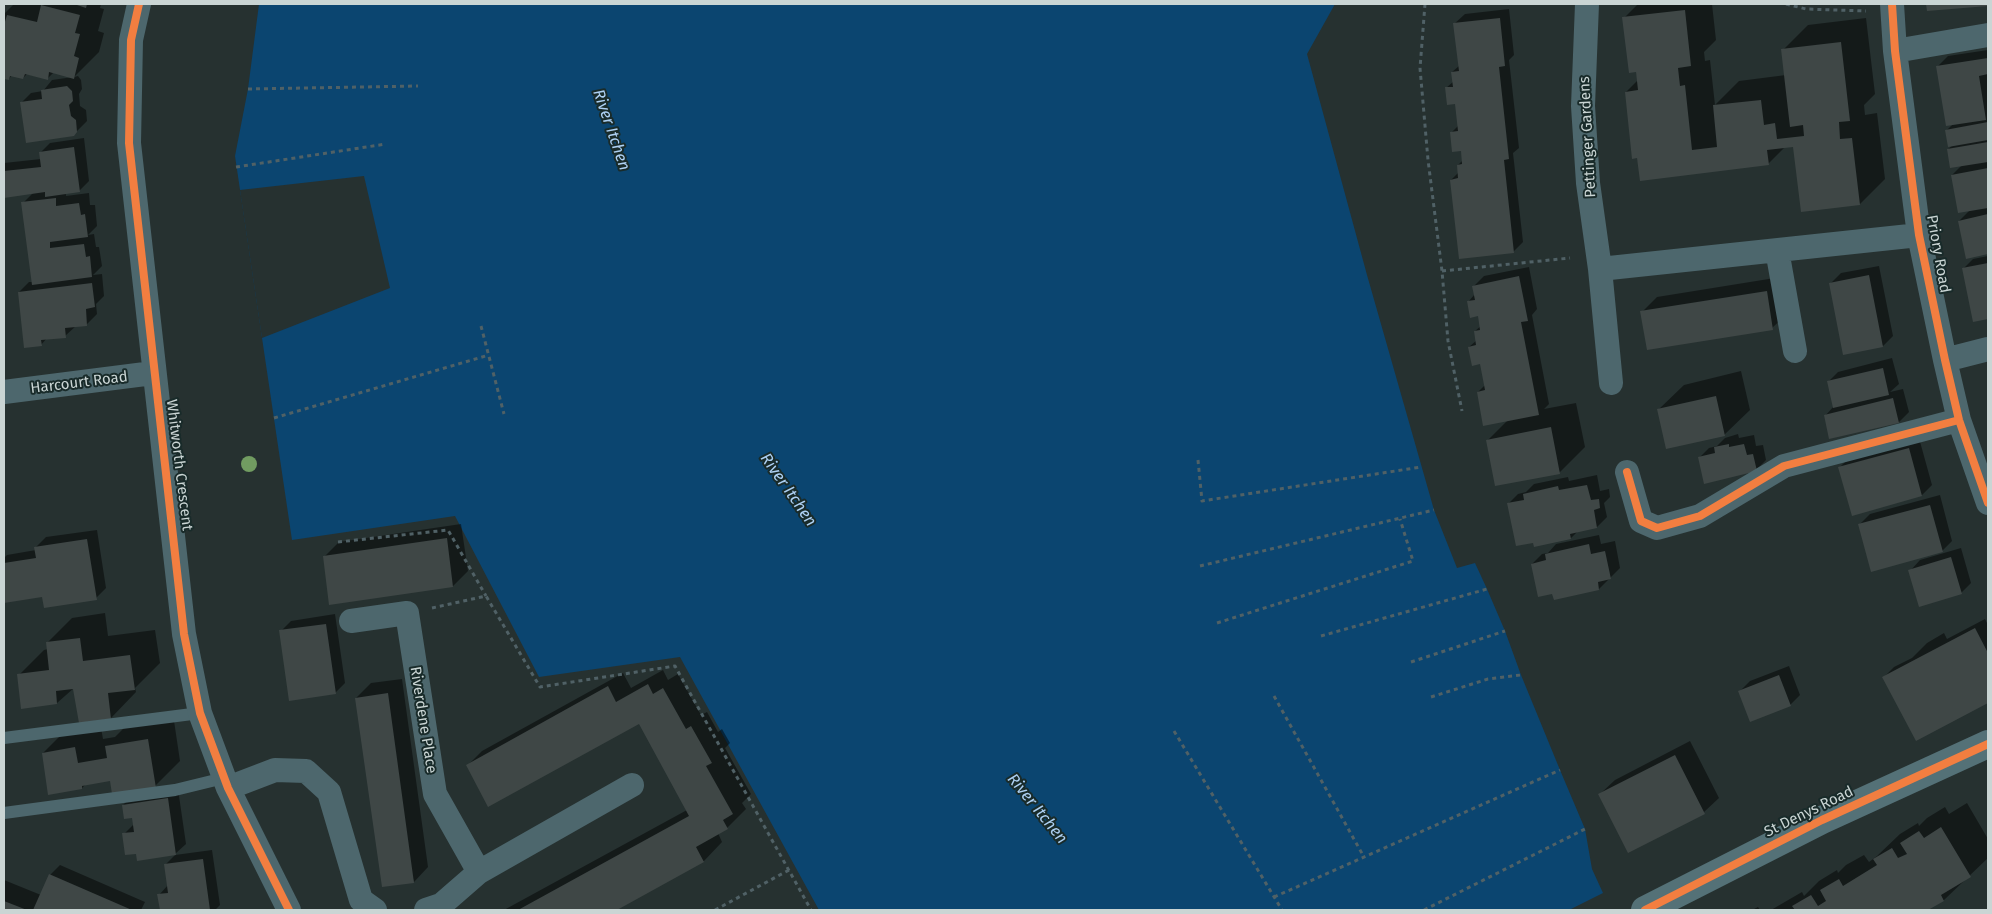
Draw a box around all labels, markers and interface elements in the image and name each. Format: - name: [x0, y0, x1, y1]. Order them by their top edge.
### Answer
- street label: Pettinger Gardens: [1576, 76, 1600, 198]
- water label: River Itchen: [588, 87, 634, 173]
- street label: Priory Road: [1922, 214, 1954, 294]
- street label: Harcourt Road: [29, 368, 129, 398]
- street label: Whitworth Crescent: [162, 398, 196, 532]
- water label: River Itchen: [756, 450, 820, 530]
- street label: Riverdene Place: [406, 665, 440, 775]
- water label: River Itchen: [1003, 770, 1071, 848]
- street label: St Denys Road: [1761, 783, 1857, 841]

